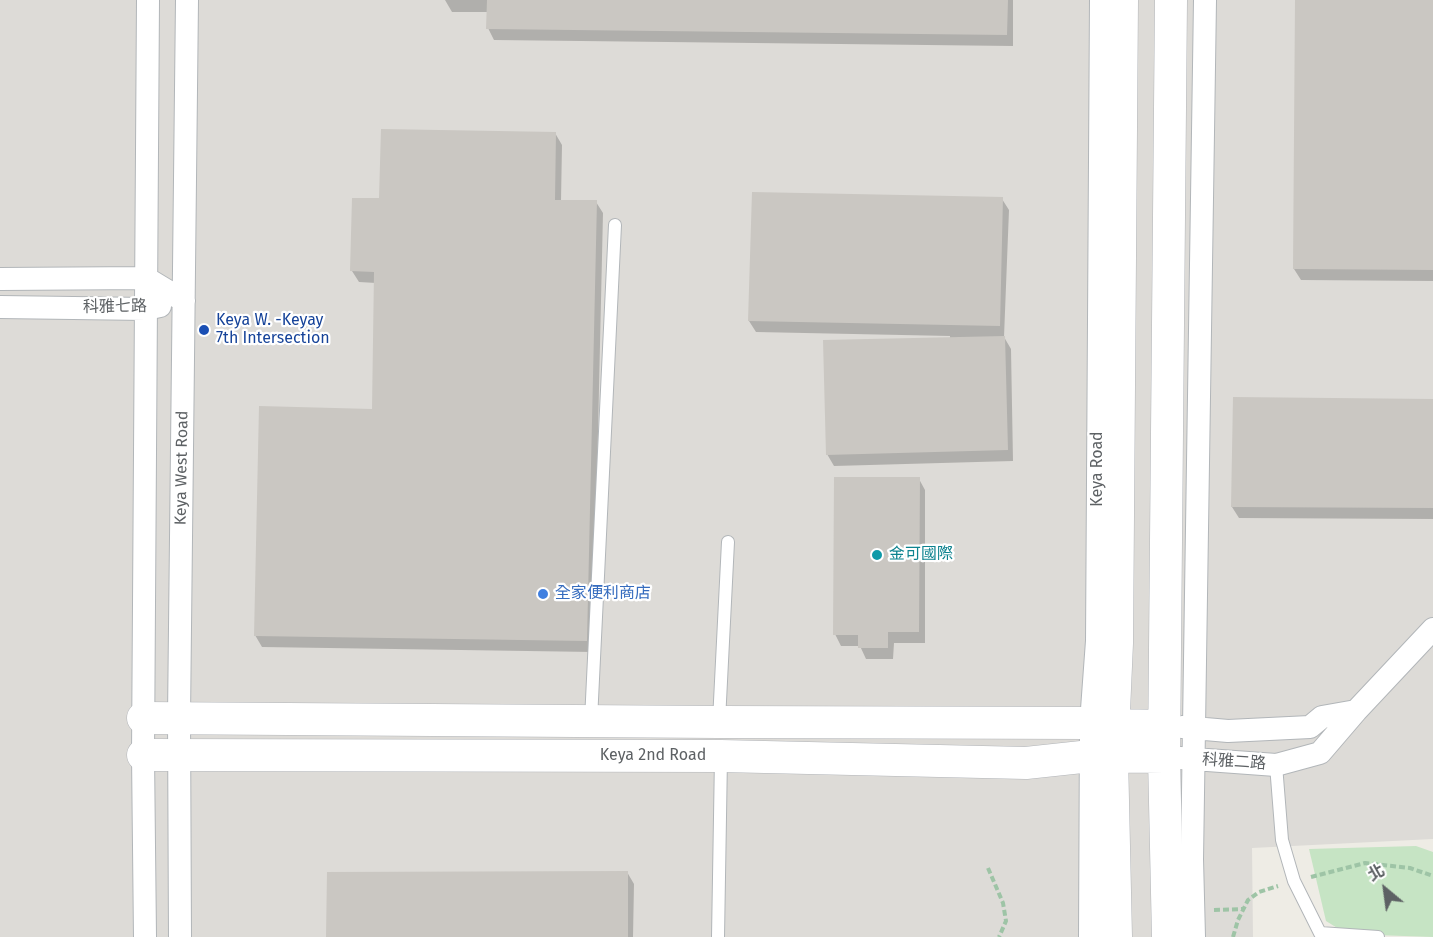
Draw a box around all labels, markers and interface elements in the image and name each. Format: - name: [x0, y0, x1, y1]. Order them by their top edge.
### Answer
- street label: 科雅七路: [83, 297, 147, 317]
- place label: Keya W. -Keyay 7th Intersection: [216, 311, 330, 349]
- marker: Keya W. -Keyay 7th Intersection: [197, 323, 211, 337]
- street label: Keya West Road: [171, 411, 193, 525]
- street label: Keya Road: [1088, 431, 1108, 507]
- place label: 金可國際: [889, 545, 953, 565]
- marker: 金可國際: [870, 548, 884, 562]
- place label: 全家便利商店: [555, 584, 651, 604]
- marker: 全家便利商店: [536, 587, 550, 601]
- street label: Keya 2nd Road: [600, 746, 706, 766]
- street label: 科雅二路: [1201, 750, 1267, 774]
- north arrow: [1355, 859, 1415, 919]
- text: 北: [1364, 861, 1388, 885]

